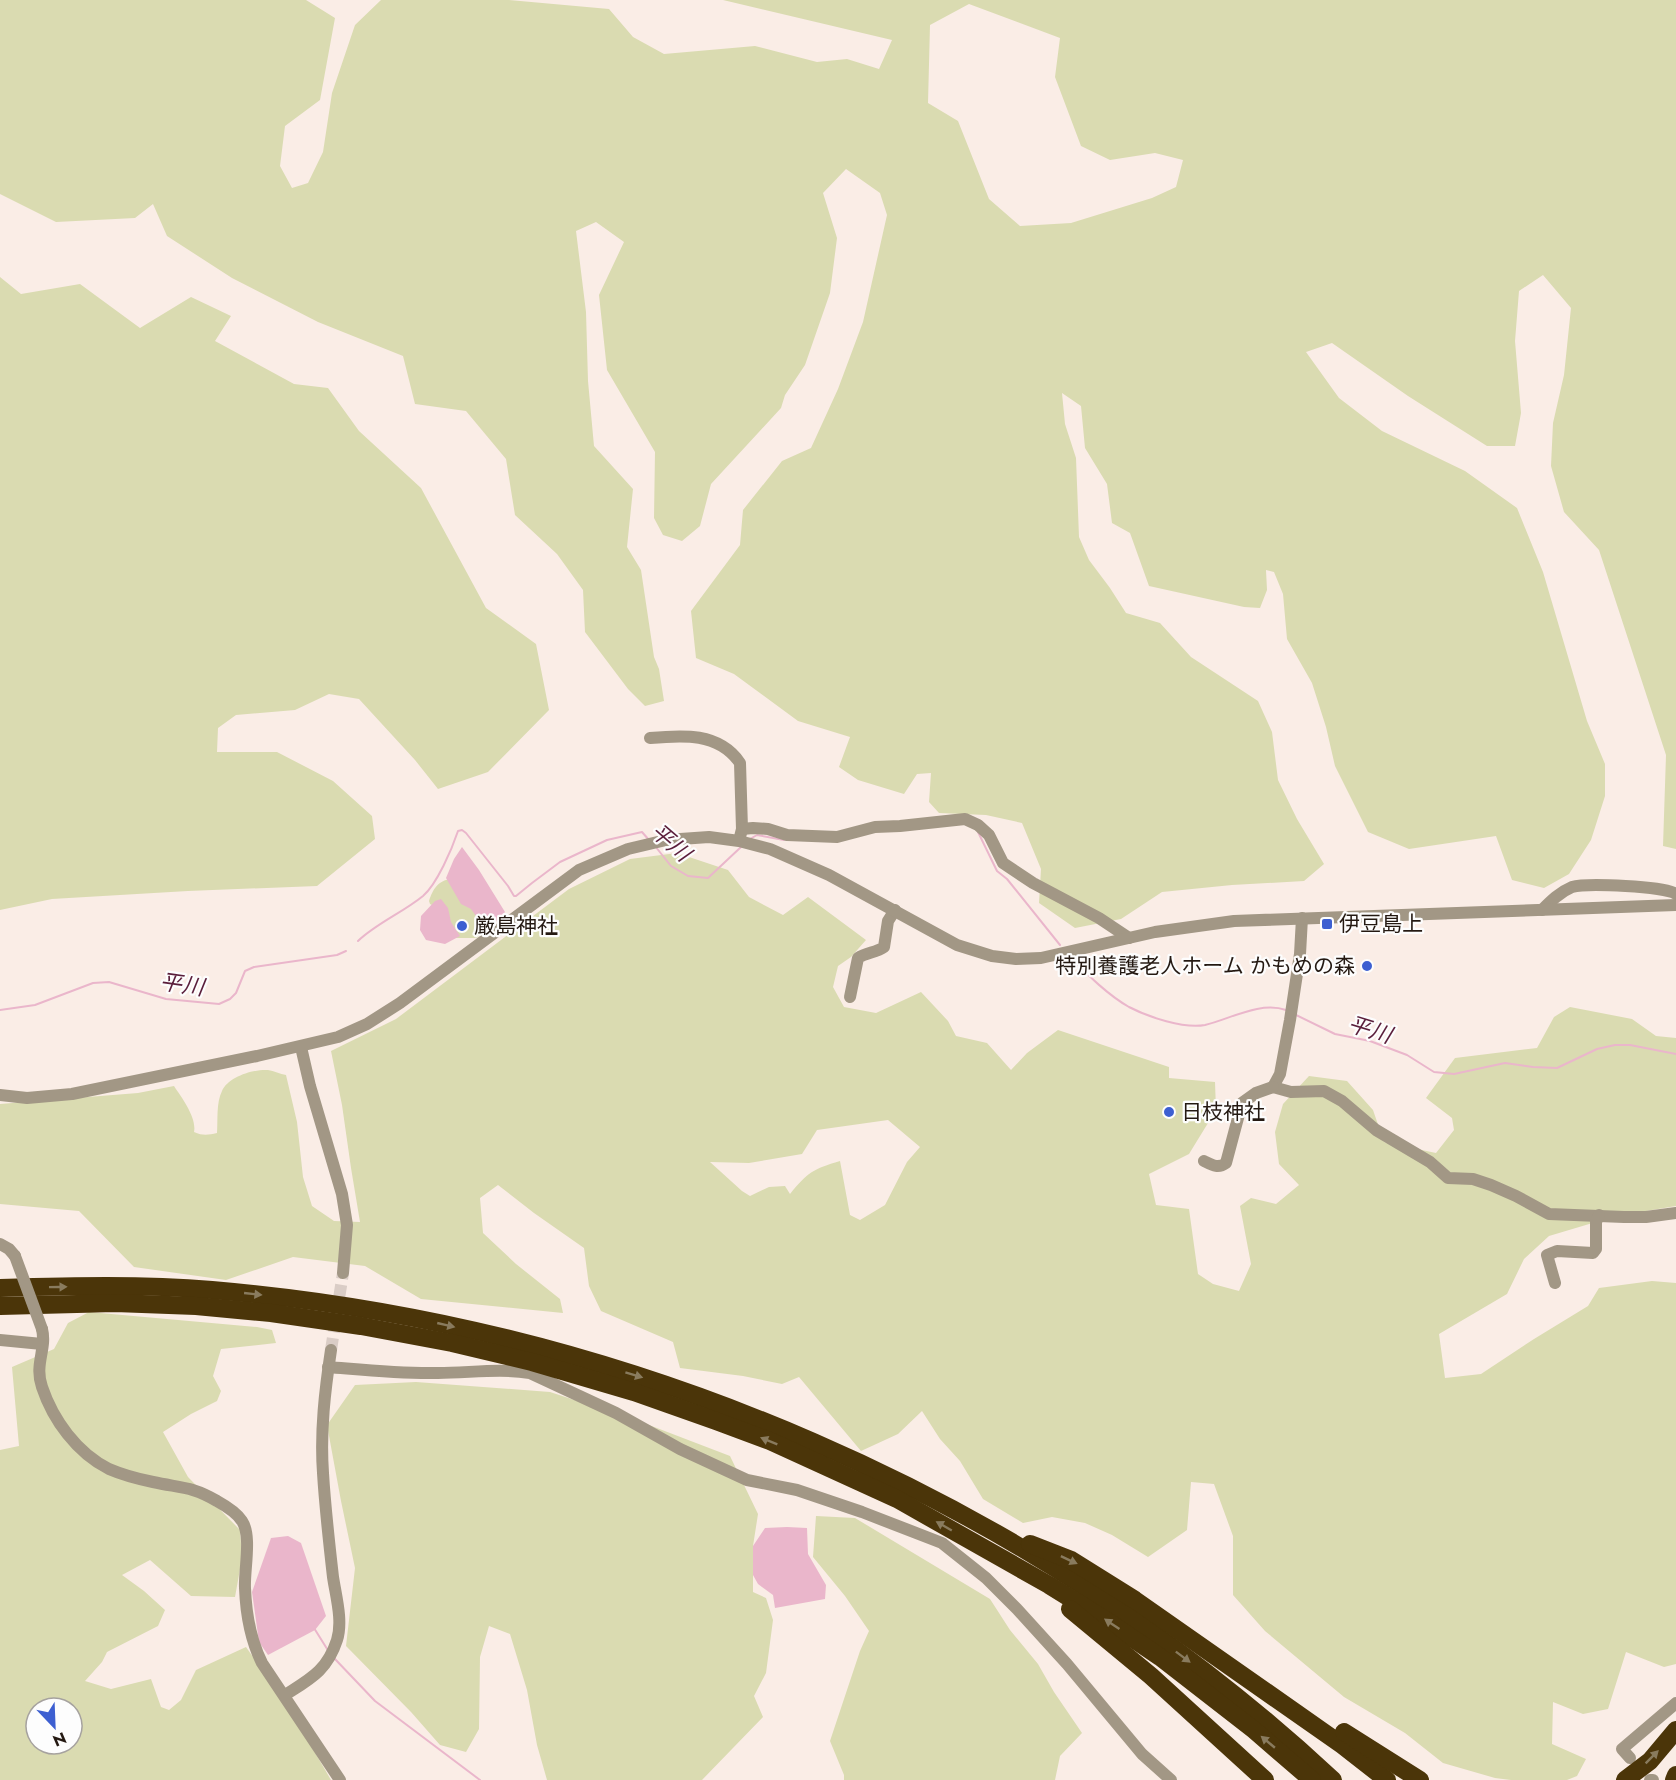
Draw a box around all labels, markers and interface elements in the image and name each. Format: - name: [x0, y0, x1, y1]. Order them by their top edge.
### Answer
- water label: 平川: [644, 815, 700, 870]
- place label: 伊豆島上: [1339, 909, 1423, 939]
- place label: 厳島神社: [474, 911, 558, 941]
- marker: 伊豆島上: [1320, 917, 1334, 931]
- marker: 厳島神社: [455, 919, 469, 933]
- place label: 特別養護老人ホーム かもめの森: [1055, 951, 1355, 981]
- marker: 特別養護老人ホーム かもめの森: [1360, 959, 1374, 973]
- water label: 平川: [158, 965, 208, 1003]
- water label: 平川: [1344, 1007, 1398, 1051]
- place label: 日枝神社: [1181, 1097, 1265, 1127]
- marker: 日枝神社: [1162, 1105, 1176, 1119]
- one-way arrow: [49, 1282, 68, 1292]
- one-way arrow: [244, 1290, 263, 1299]
- one-way arrow: [436, 1320, 455, 1330]
- one-way arrow: [625, 1370, 643, 1380]
- one-way arrow: [759, 1436, 777, 1446]
- one-way arrow: [935, 1521, 952, 1531]
- one-way arrow: [1060, 1555, 1077, 1564]
- one-way arrow: [1105, 1618, 1121, 1630]
- one-way arrow: [1176, 1650, 1191, 1662]
- north arrow: [24, 1696, 84, 1756]
- text: N: [49, 1726, 70, 1752]
- one-way arrow: [1261, 1736, 1276, 1749]
- one-way arrow: [1645, 1751, 1659, 1765]

